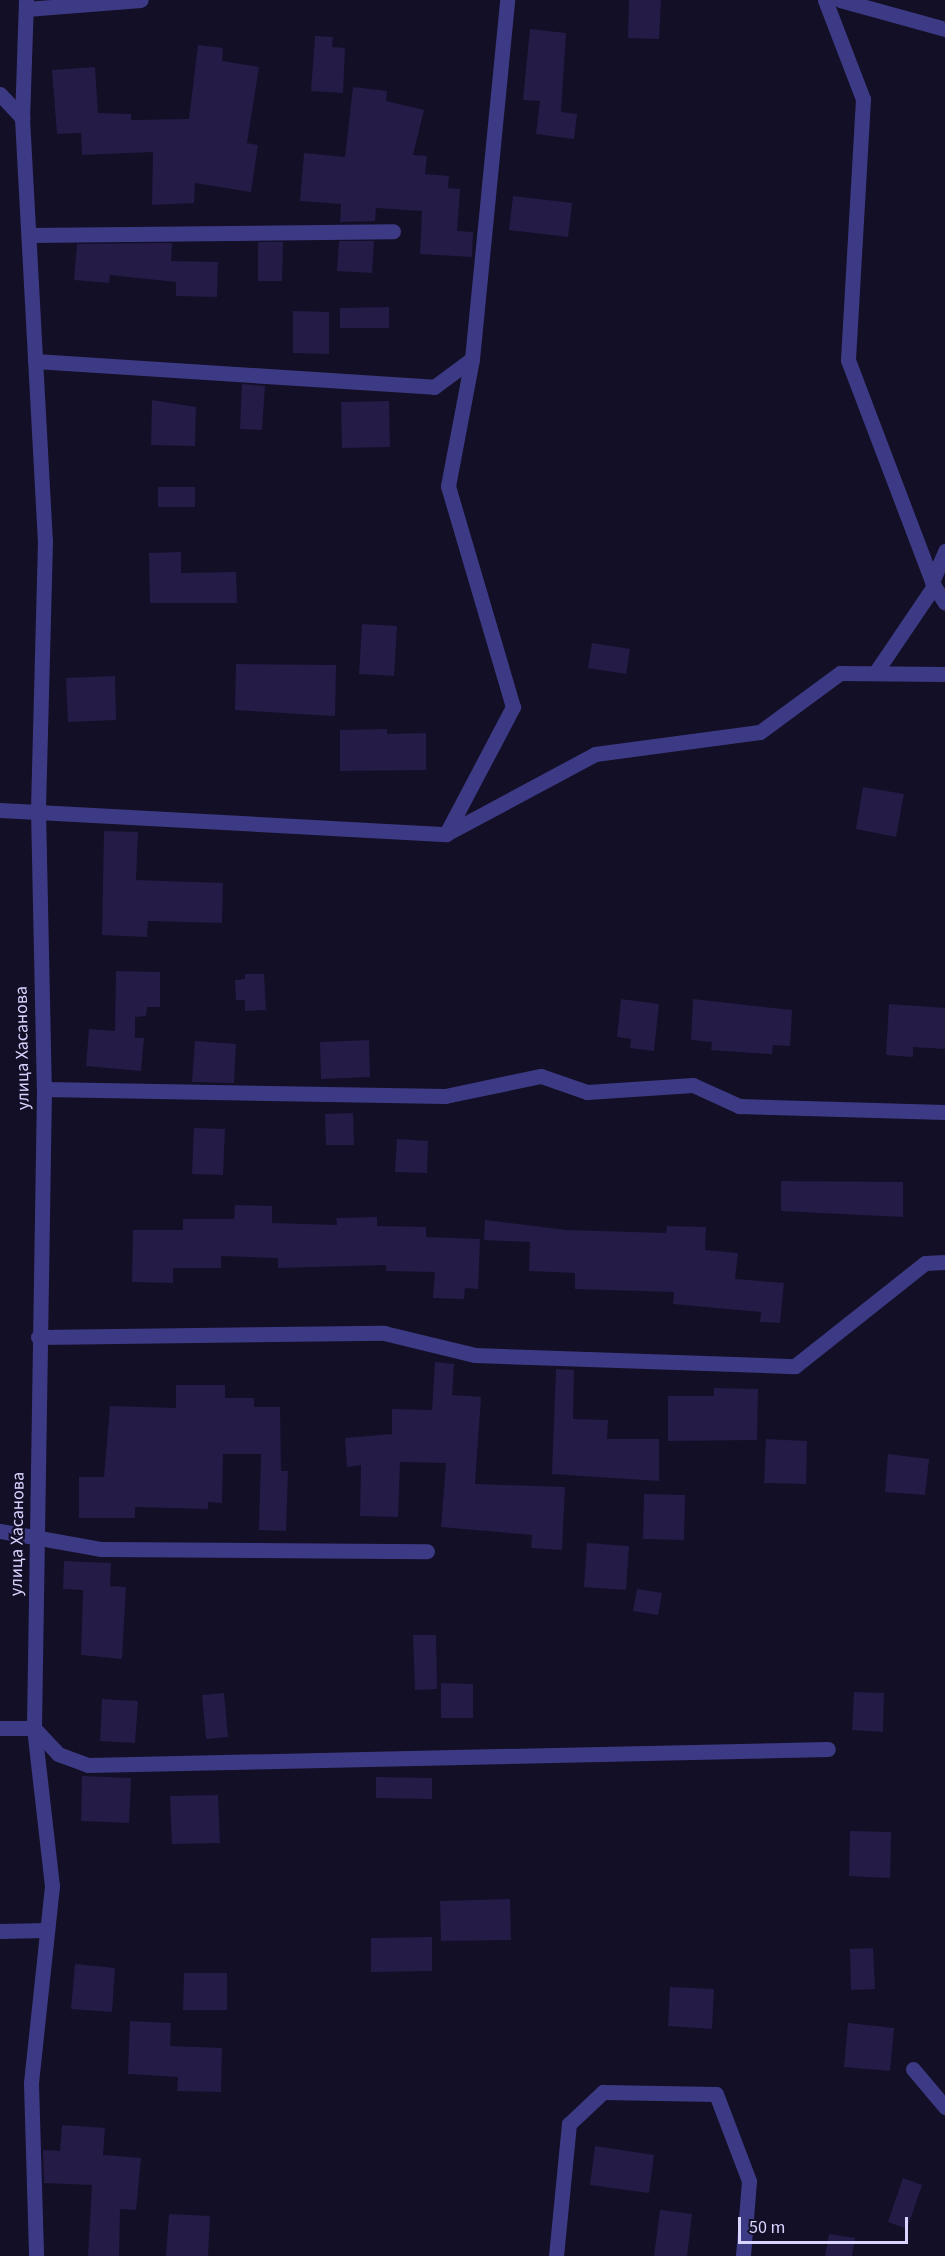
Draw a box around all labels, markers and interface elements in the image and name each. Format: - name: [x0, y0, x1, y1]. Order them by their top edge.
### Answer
- street label: улица Хасанова: [11, 986, 35, 1110]
- street label: улица Хасанова: [6, 1472, 30, 1596]
- scale bar: [741, 2205, 910, 2243]
- text: 50 m: [749, 2215, 785, 2240]

